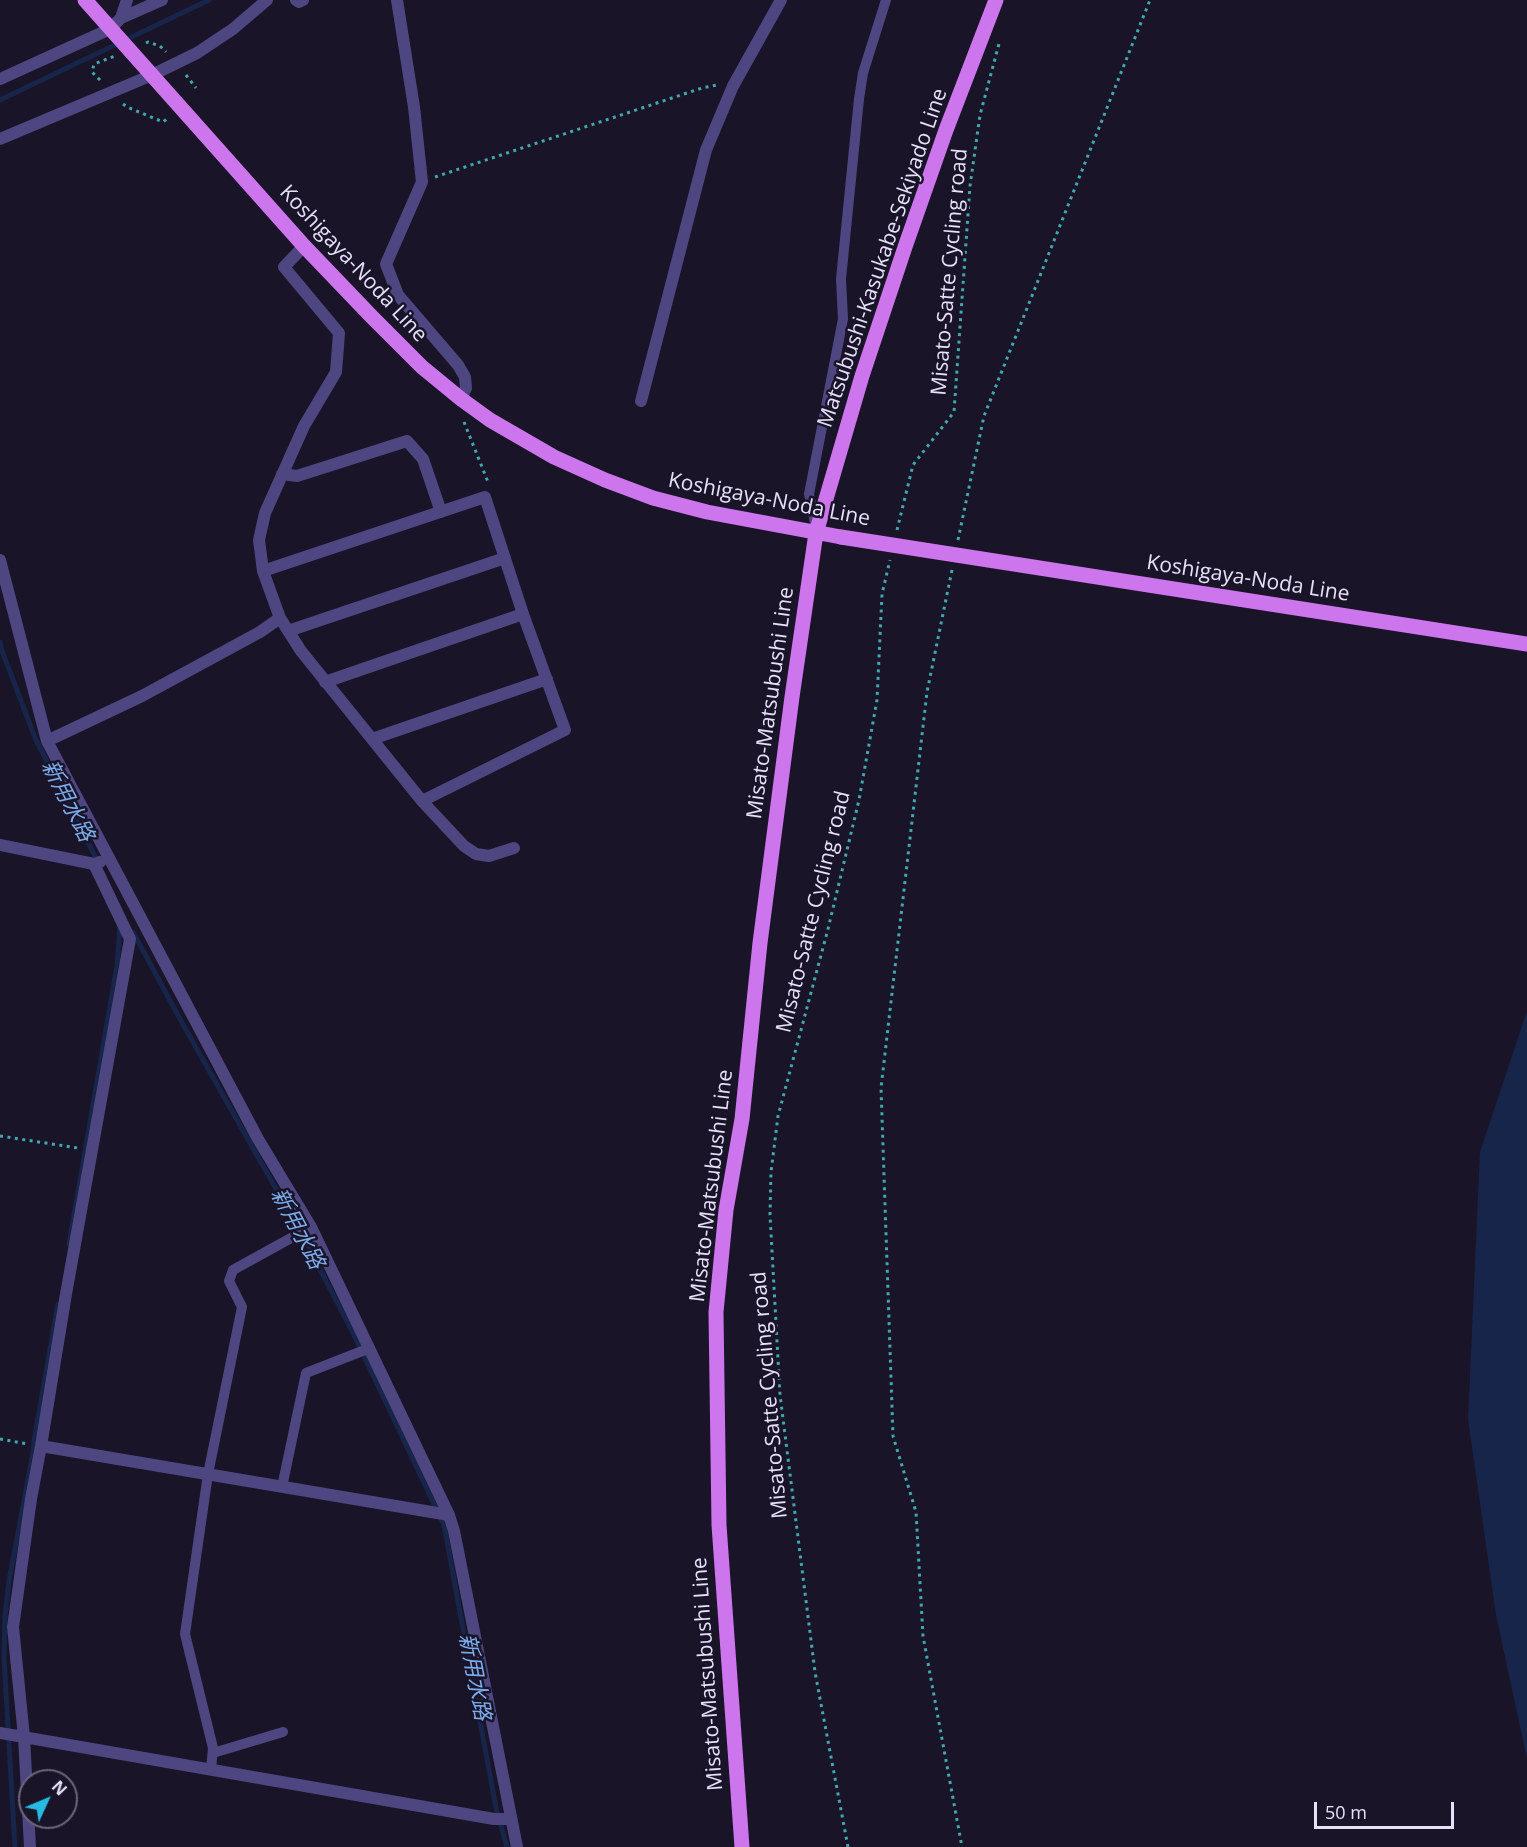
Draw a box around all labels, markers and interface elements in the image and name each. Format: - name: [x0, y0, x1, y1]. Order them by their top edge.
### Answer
- street label: Matsubushi-Kasukabe-Sekiyado Line: [813, 85, 953, 431]
- street label: Misato-Satte Cycling road: [927, 147, 973, 397]
- street label: Koshigaya-Noda Line: [274, 180, 432, 348]
- street label: Koshigaya-Noda Line: [666, 468, 872, 532]
- street label: Koshigaya-Noda Line: [1145, 551, 1351, 607]
- street label: Misato-Matsubushi Line: [742, 585, 800, 821]
- water label: 新用水路: [35, 756, 99, 846]
- street label: Misato-Satte Cycling road: [772, 789, 856, 1035]
- street label: Misato-Matsubushi Line: [685, 1068, 739, 1304]
- water label: 新用水路: [265, 1184, 329, 1274]
- street label: Misato-Satte Cycling road: [747, 1270, 793, 1520]
- street label: Misato-Matsubushi Line: [687, 1556, 729, 1792]
- water label: 新用水路: [453, 1631, 495, 1723]
- north arrow: [18, 1769, 78, 1829]
- text: N: [47, 1776, 72, 1800]
- scale bar: [1317, 1790, 1456, 1828]
- text: 50 m: [1325, 1800, 1367, 1824]

